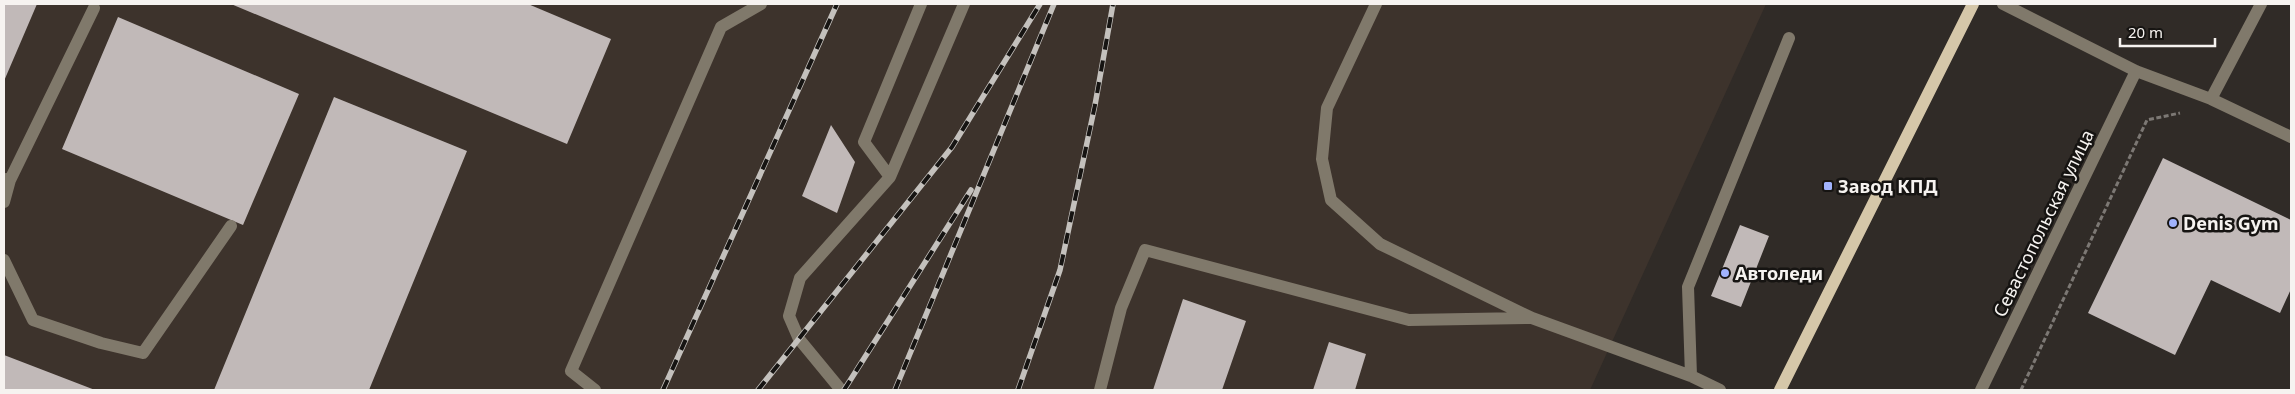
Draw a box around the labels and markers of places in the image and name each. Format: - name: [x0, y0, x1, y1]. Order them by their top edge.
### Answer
- place label: Завод КПД: [1838, 174, 1937, 198]
- marker: Завод КПД: [1822, 180, 1834, 192]
- place label: Denis Gym: [2183, 211, 2279, 235]
- marker: Denis Gym: [2167, 217, 2179, 229]
- place label: Автоледи: [1735, 261, 1823, 285]
- marker: Автоледи: [1719, 267, 1731, 279]

